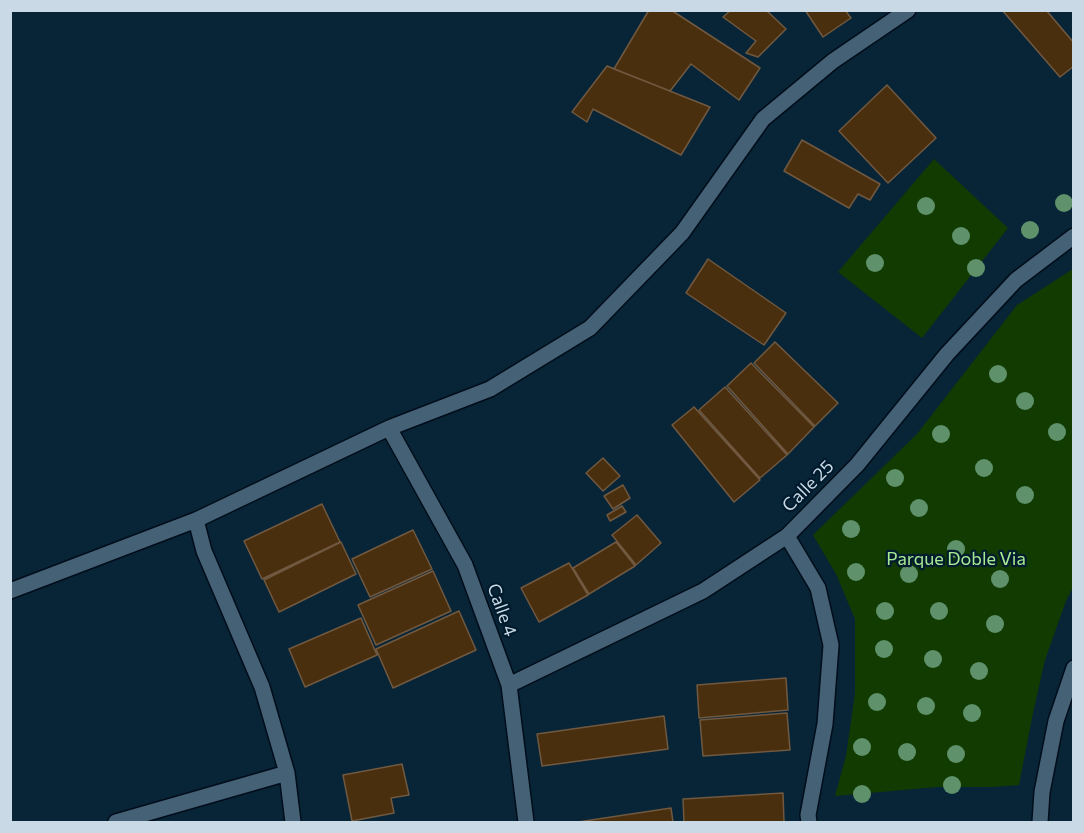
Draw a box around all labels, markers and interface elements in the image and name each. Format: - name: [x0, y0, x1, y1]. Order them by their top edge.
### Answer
- street label: Calle 25: [778, 456, 838, 516]
- park label: Parque Doble Via: [886, 548, 1026, 570]
- street label: Calle 4: [483, 581, 521, 639]

